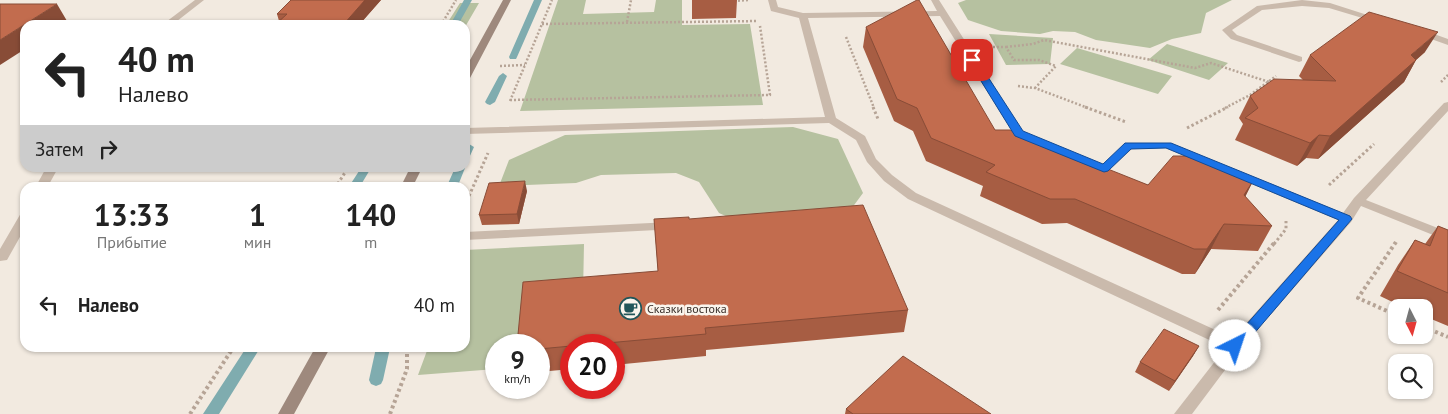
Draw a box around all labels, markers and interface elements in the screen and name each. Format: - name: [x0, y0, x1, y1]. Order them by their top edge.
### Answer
- text: 40 m: [118, 36, 195, 82]
- pin: [951, 39, 993, 81]
- icon: left: [35, 40, 100, 105]
- icon: arrive: [958, 46, 986, 74]
- text: Налево: [118, 80, 189, 108]
- icon: right: [94, 135, 122, 163]
- text: Затем: [35, 137, 84, 161]
- text: 13:33: [94, 195, 170, 234]
- text: 1: [249, 195, 266, 234]
- text: 140: [345, 195, 396, 234]
- text: Прибытие: [97, 232, 167, 252]
- text: мин: [244, 232, 271, 252]
- text: m: [364, 232, 377, 252]
- icon: left: [35, 291, 63, 319]
- text: Налево: [78, 293, 139, 317]
- text: 40 m: [414, 293, 455, 317]
- cafe icon: Сказки востока: [619, 296, 643, 320]
- north arrow: [1388, 299, 1432, 344]
- map controls: [1388, 299, 1433, 399]
- place label: Сказки востока: [647, 301, 727, 316]
- position arrow: [1208, 319, 1260, 371]
- speed limit sign: 20: [560, 334, 625, 399]
- text: 9: [510, 344, 525, 376]
- button: search: [1388, 354, 1433, 399]
- text: km/h: [504, 371, 531, 386]

